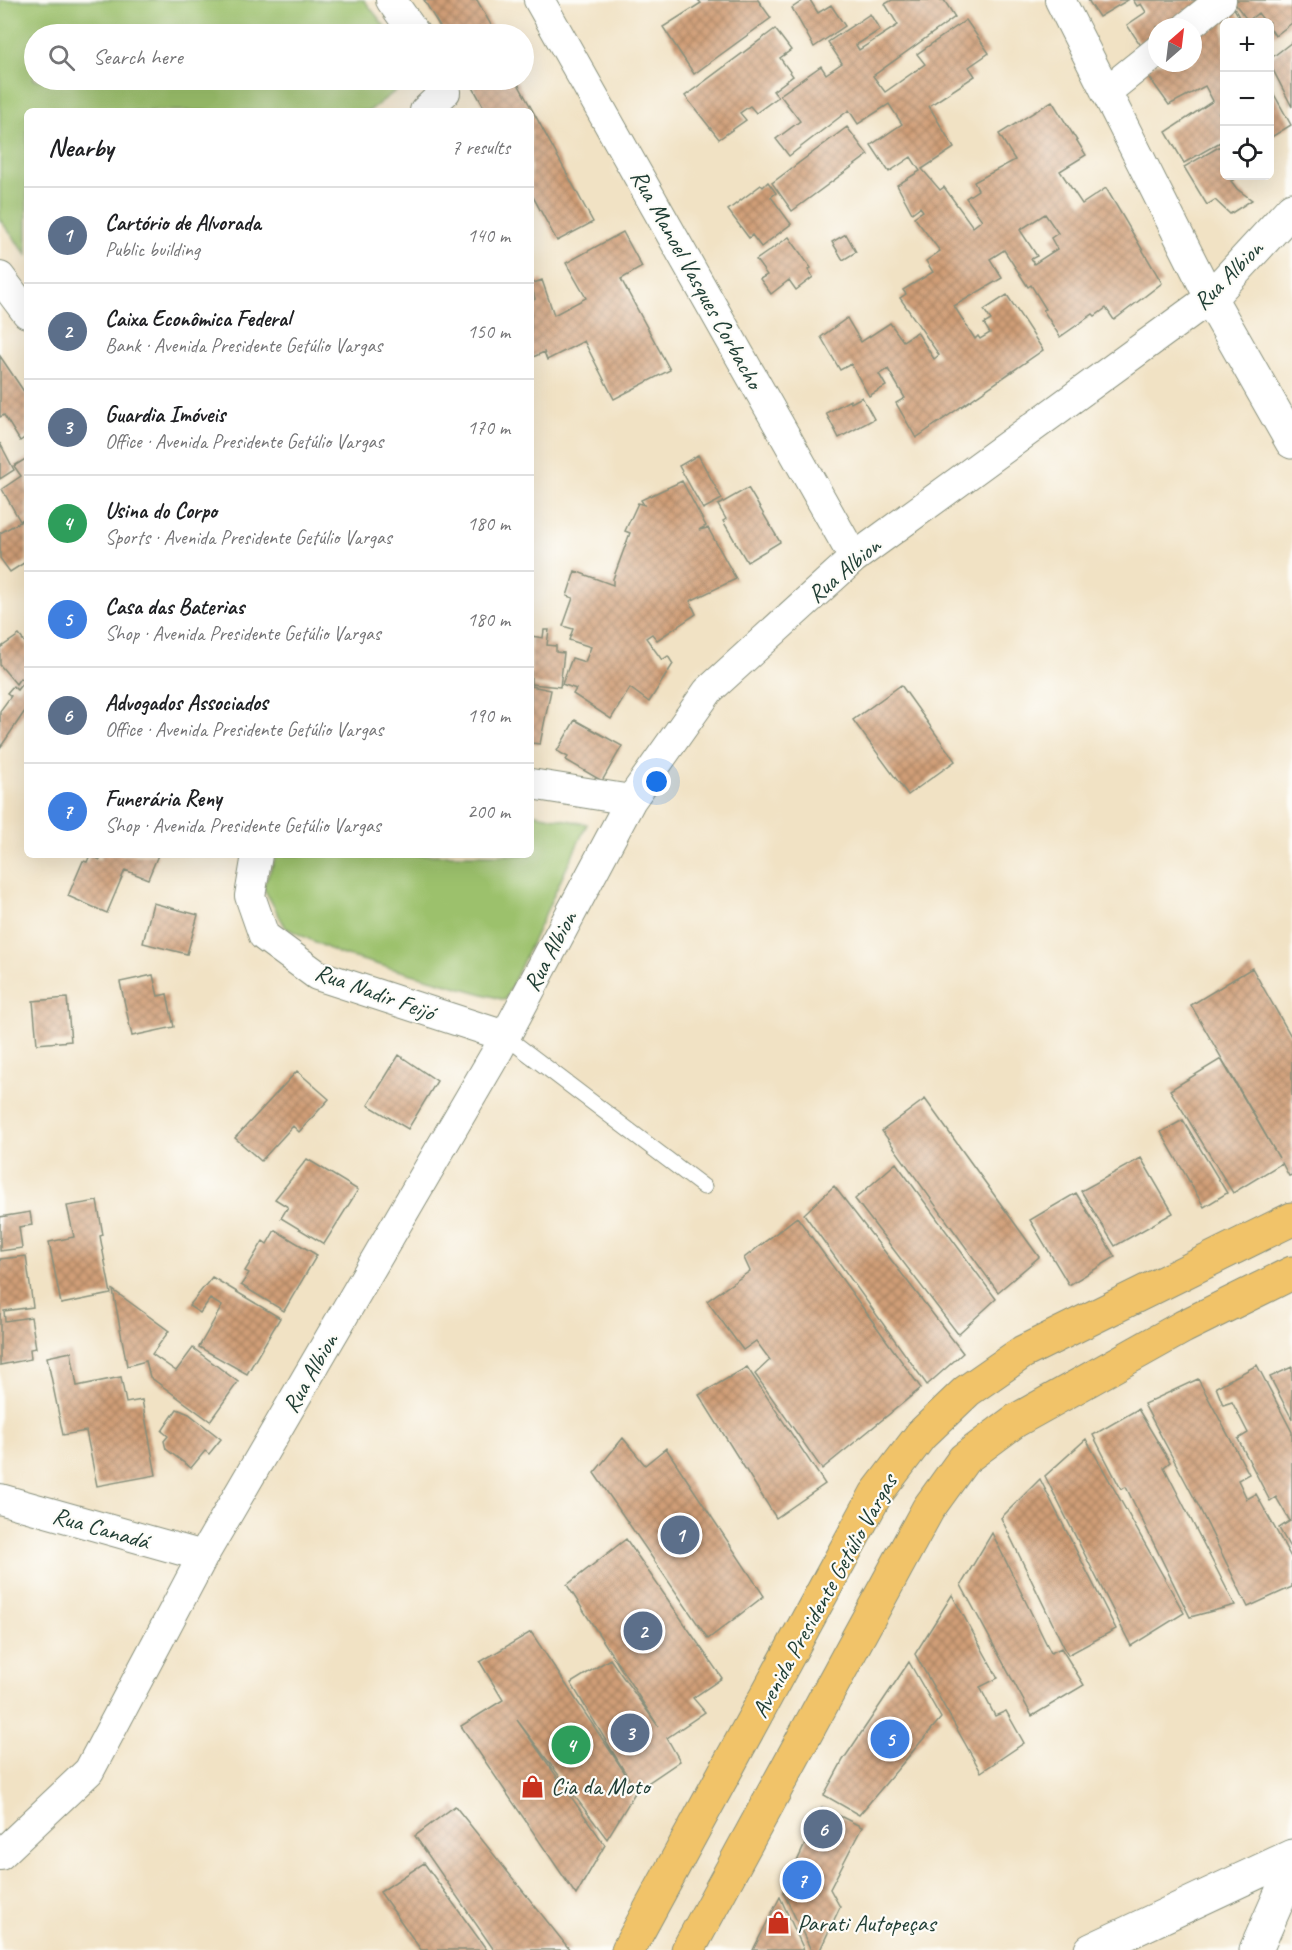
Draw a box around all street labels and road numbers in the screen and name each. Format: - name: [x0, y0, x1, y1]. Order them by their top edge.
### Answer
- street label: Rua Manoel Vasques Corbacho: [624, 164, 771, 396]
- street label: Rua Albion: [1187, 233, 1270, 316]
- street label: Rua Albion: [801, 530, 888, 609]
- street label: Rua Albion: [516, 905, 584, 996]
- street label: Rua Nadir Feijó: [311, 957, 442, 1029]
- street label: Rua Albion: [275, 1327, 345, 1418]
- street label: Avenida Presidente Getúlio Vargas: [745, 1467, 905, 1723]
- street label: Rua Canadá: [49, 1500, 155, 1557]

